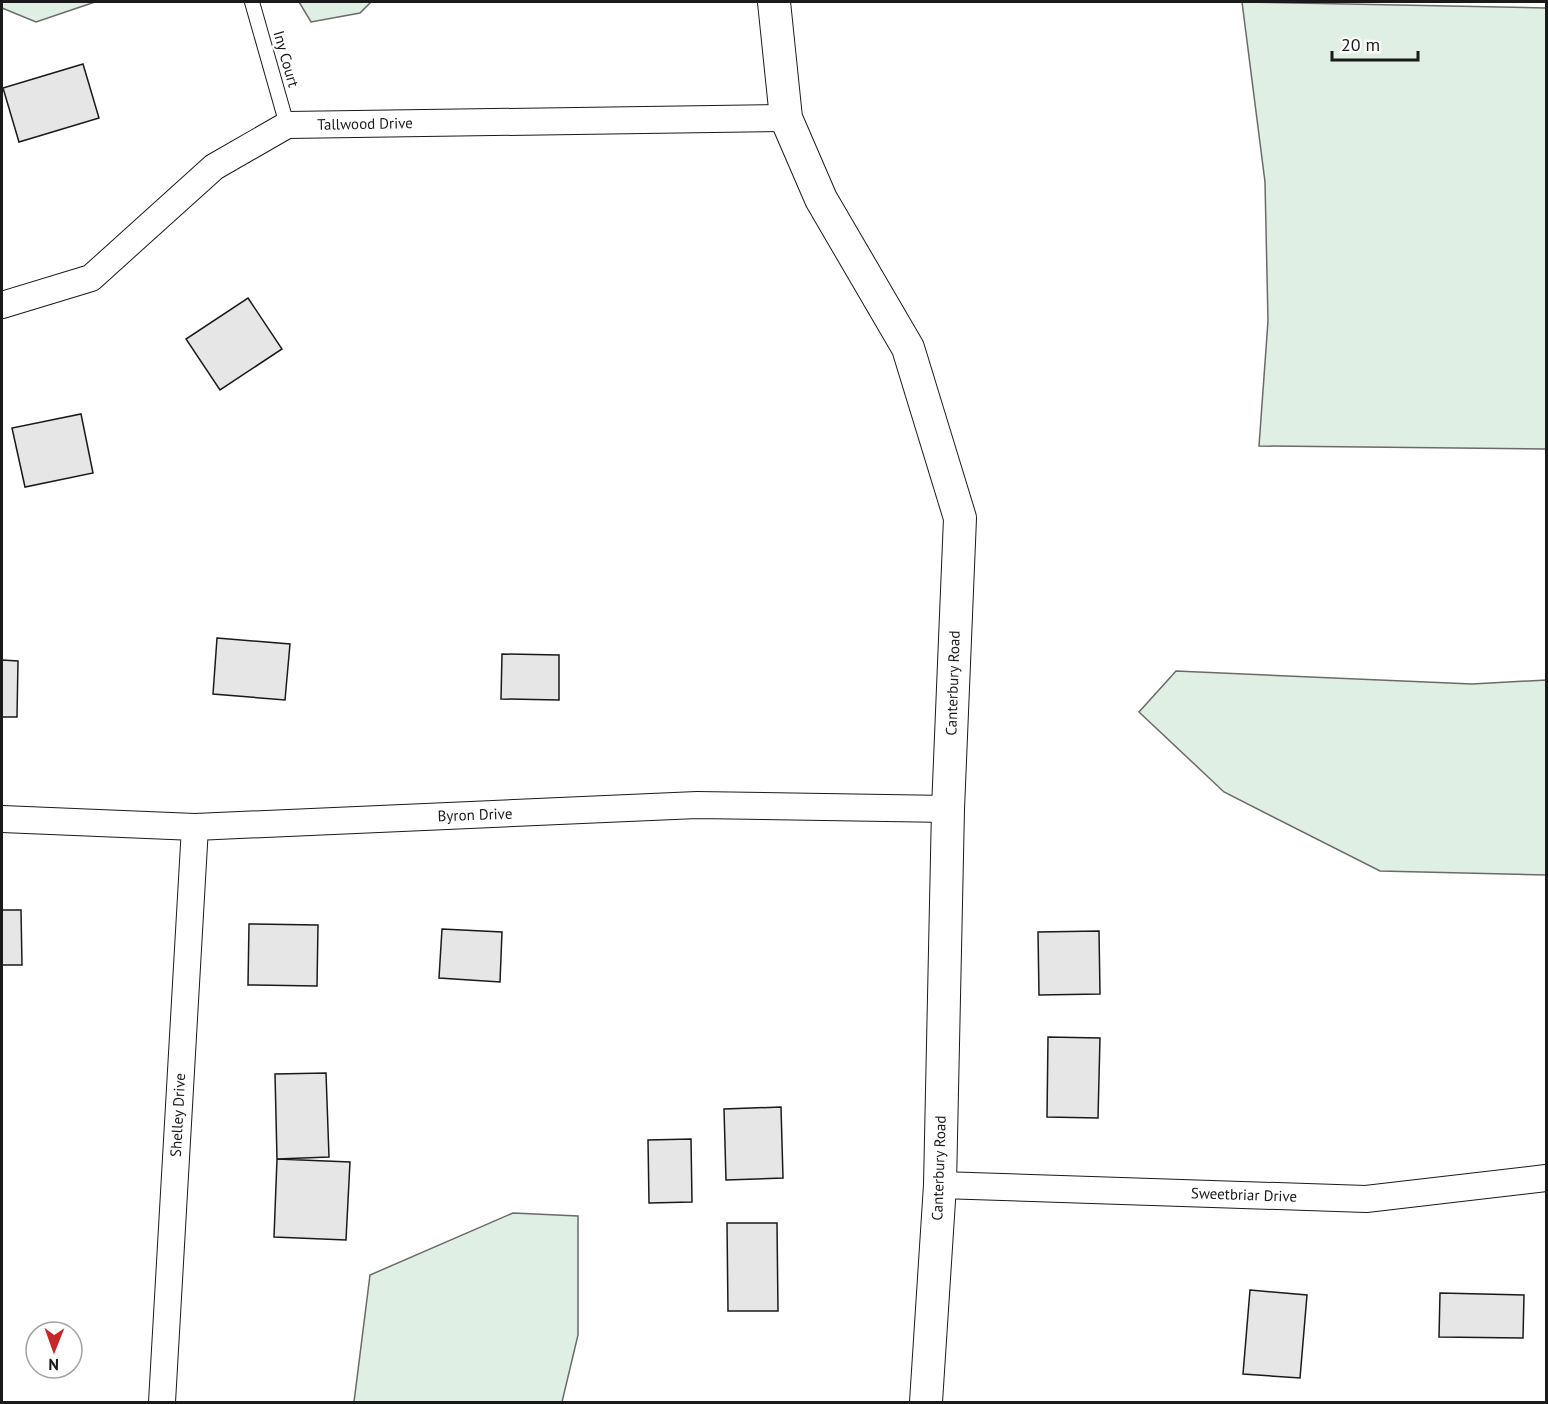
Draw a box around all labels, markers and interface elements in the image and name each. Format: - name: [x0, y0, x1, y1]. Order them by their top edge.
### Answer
- scale bar: [1332, 24, 1418, 62]
- street label: Iny Court: [269, 28, 304, 89]
- text: 20 m: [1341, 33, 1380, 56]
- street label: Tallwood Drive: [317, 113, 413, 134]
- street label: Canterbury Road: [941, 630, 964, 736]
- street label: Byron Drive: [437, 804, 513, 825]
- street label: Shelley Drive: [166, 1073, 189, 1157]
- street label: Canterbury Road: [927, 1115, 950, 1221]
- street label: Sweetbriar Drive: [1191, 1183, 1298, 1206]
- north arrow: [24, 1320, 84, 1380]
- text: N: [48, 1355, 59, 1375]

